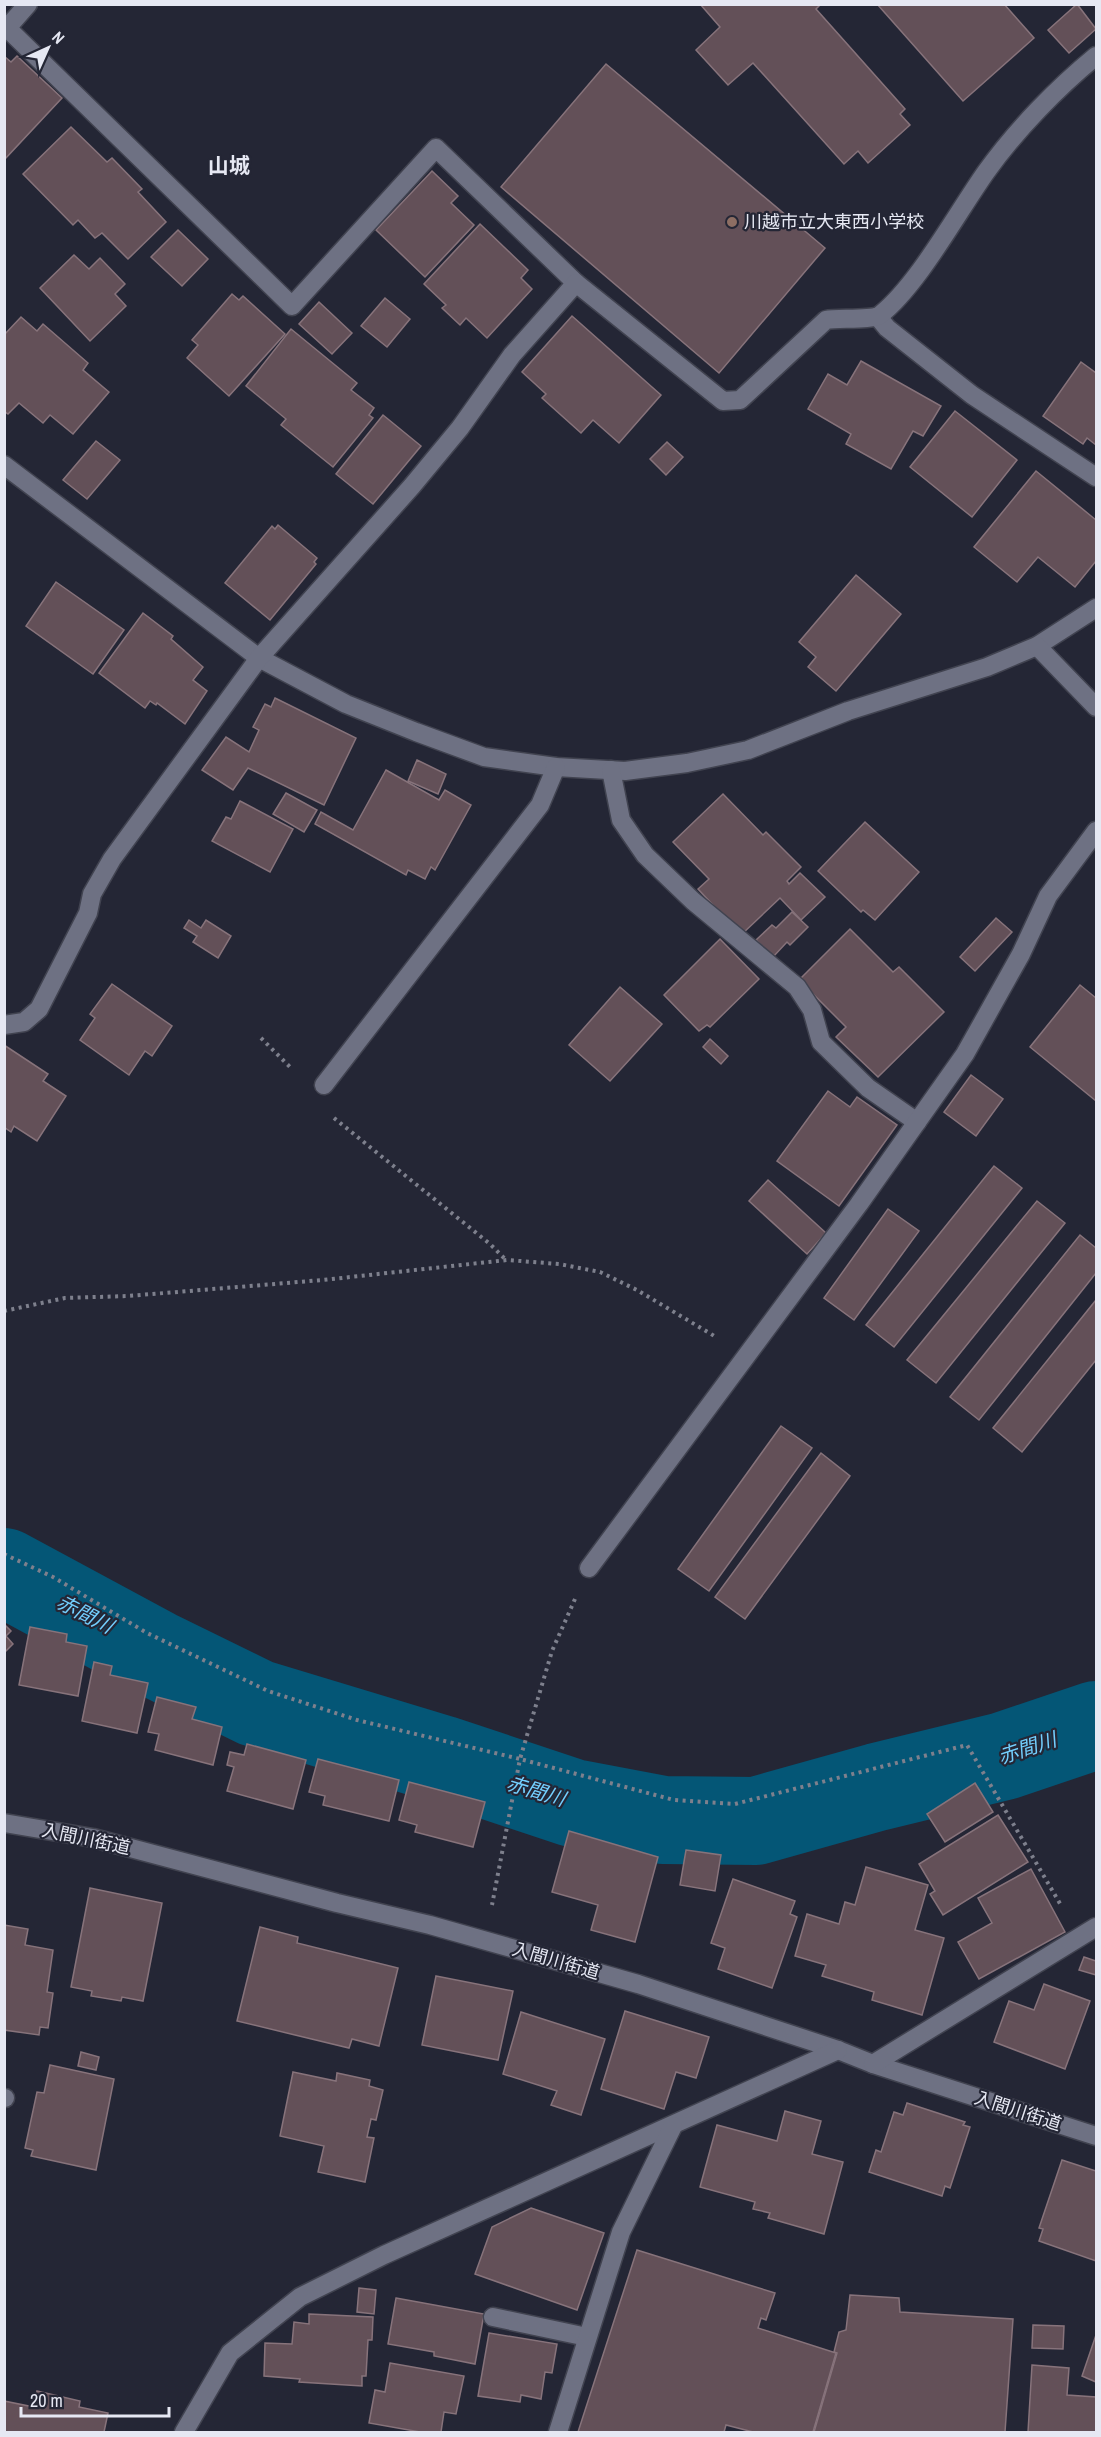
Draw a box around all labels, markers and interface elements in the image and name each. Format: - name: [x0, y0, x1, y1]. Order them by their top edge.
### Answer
- north arrow: [18, 18, 78, 78]
- text: N: [47, 26, 70, 49]
- district label: 山城: [208, 151, 250, 180]
- place label: 川越市立大東西小学校: [744, 209, 924, 234]
- marker: 川越市立大東西小学校: [725, 215, 739, 229]
- water label: 赤間川: [52, 1588, 120, 1640]
- water label: 赤間川: [994, 1725, 1061, 1770]
- water label: 赤間川: [504, 1769, 571, 1813]
- street label: 入間川街道: [39, 1817, 133, 1860]
- street label: 入間川街道: [509, 1936, 603, 1985]
- street label: 入間川街道: [971, 2085, 1065, 2136]
- scale bar: [21, 2380, 170, 2418]
- text: 20 m: [30, 2388, 63, 2413]

